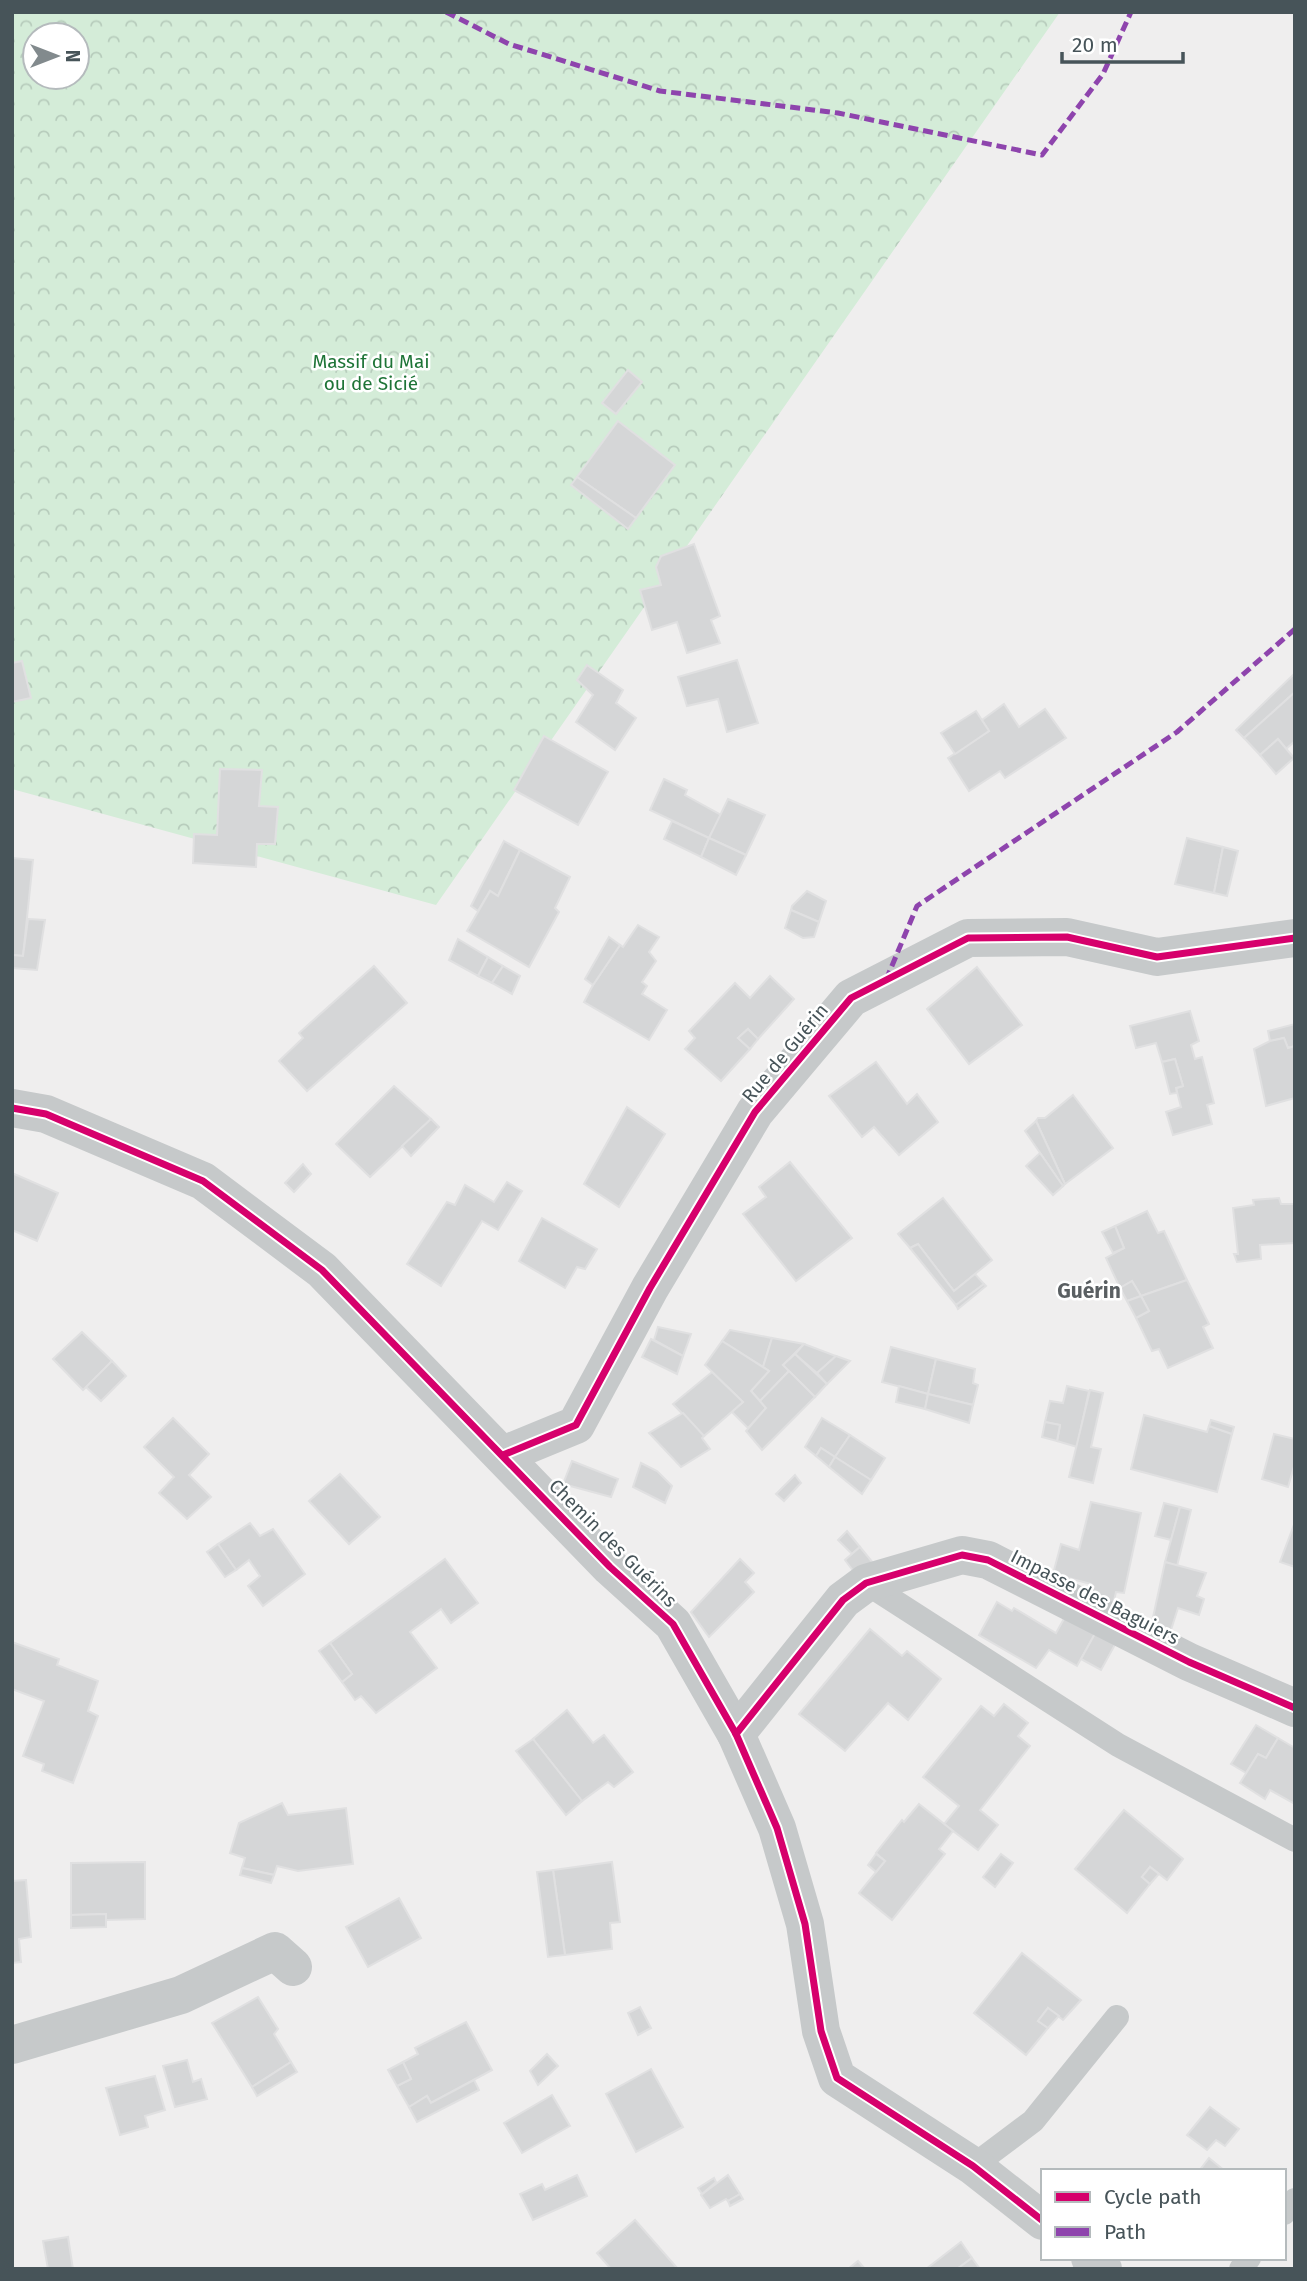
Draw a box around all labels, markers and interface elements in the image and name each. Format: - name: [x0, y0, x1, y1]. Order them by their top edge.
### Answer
- north arrow: [21, 21, 91, 91]
- scale bar: [1062, 21, 1183, 65]
- text: 20 m: [1072, 32, 1118, 58]
- text: N: [61, 50, 84, 62]
- park label: Massif du Mai ou de Sicié: [312, 350, 430, 395]
- street label: Rue de Guérin: [737, 999, 833, 1107]
- district label: Guérin: [1057, 1278, 1121, 1304]
- street label: Chemin des Guérins: [544, 1474, 682, 1612]
- street label: Impasse des Baguiers: [1007, 1545, 1183, 1649]
- legend: [1041, 2169, 1286, 2260]
- text: Cycle path: [1104, 2184, 1202, 2210]
- text: Path: [1104, 2219, 1146, 2245]

